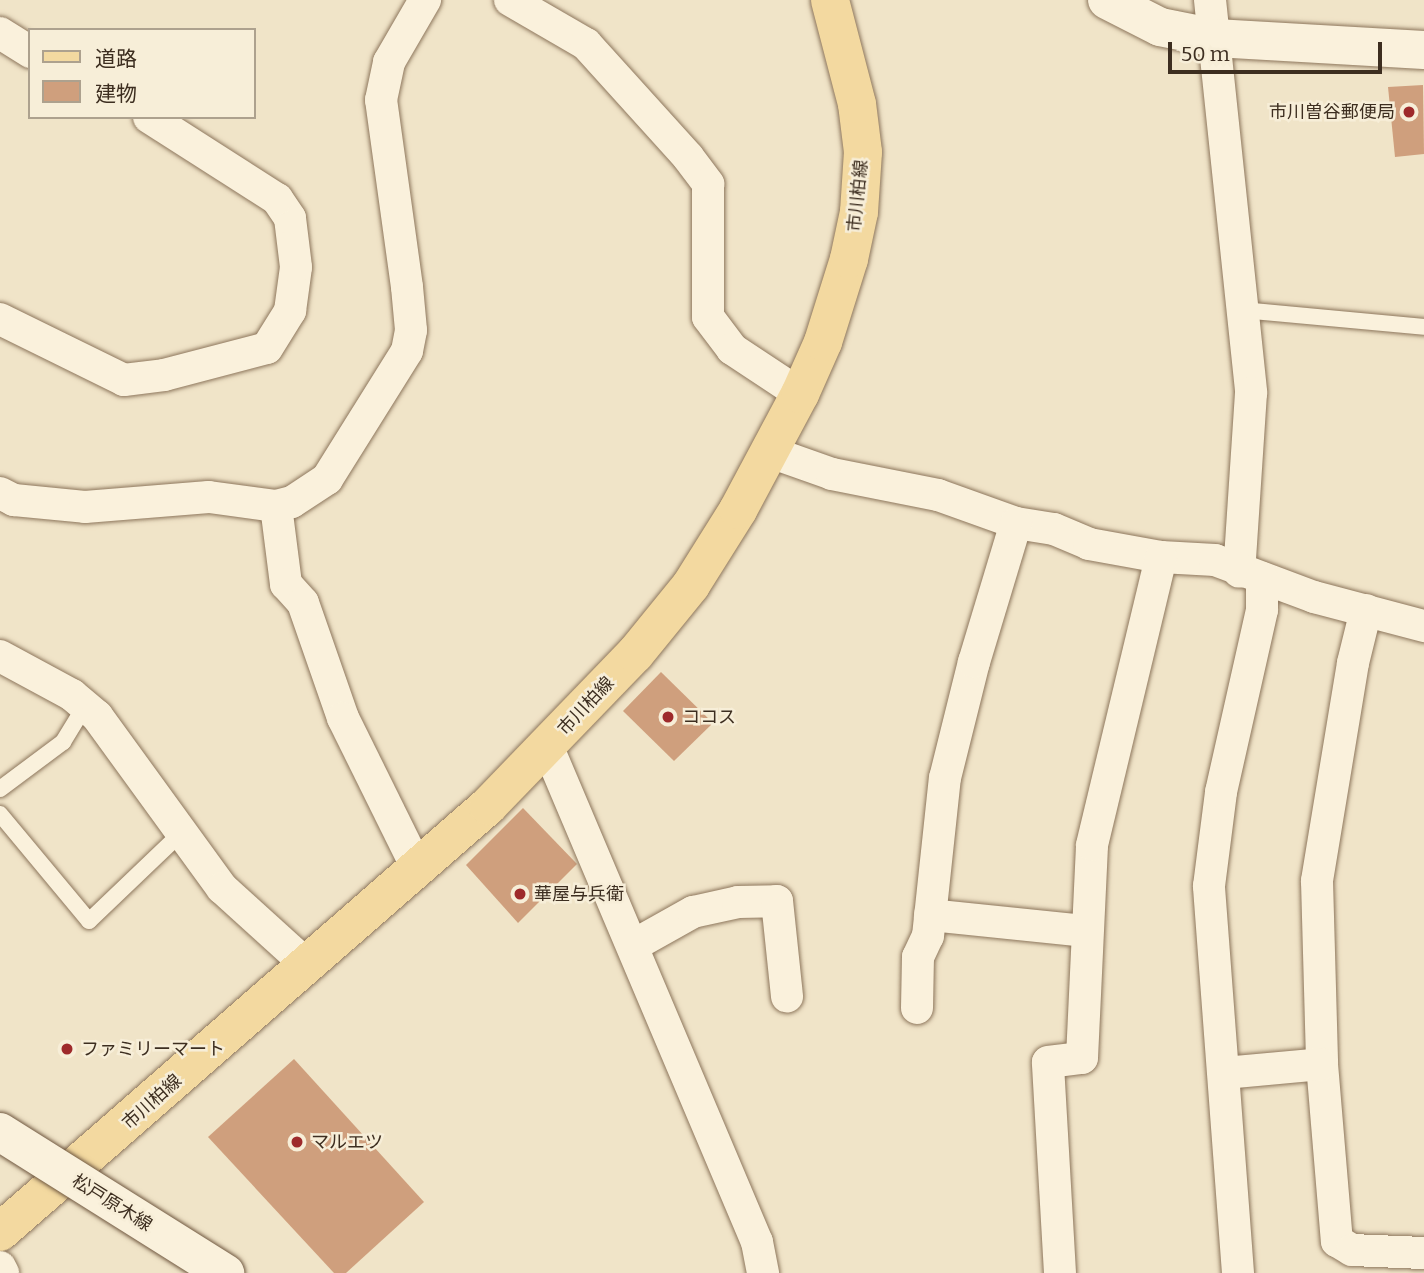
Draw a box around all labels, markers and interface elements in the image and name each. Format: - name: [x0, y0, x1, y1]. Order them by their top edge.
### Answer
- legend: [28, 28, 256, 119]
- scale bar: [1172, 28, 1386, 72]
- text: 50 m: [1181, 41, 1230, 67]
- text: 道路: [95, 46, 137, 72]
- text: 建物: [95, 81, 137, 107]
- place label: 市川曽谷郵便局: [1269, 101, 1395, 123]
- marker: 市川曽谷郵便局: [1401, 104, 1417, 120]
- street label: 市川柏線: [843, 159, 873, 233]
- street label: 市川柏線: [554, 672, 618, 740]
- place label: ココス: [682, 706, 736, 728]
- marker: ココス: [660, 709, 676, 725]
- place label: 華屋与兵衛: [534, 883, 624, 905]
- marker: 華屋与兵衛: [512, 886, 528, 902]
- place label: ファミリーマート: [81, 1038, 225, 1060]
- marker: ファミリーマート: [59, 1041, 75, 1057]
- street label: 市川柏線: [118, 1070, 186, 1134]
- place label: マルエツ: [311, 1131, 383, 1153]
- marker: マルエツ: [289, 1134, 305, 1150]
- street label: 松戸原木線: [68, 1170, 156, 1236]

